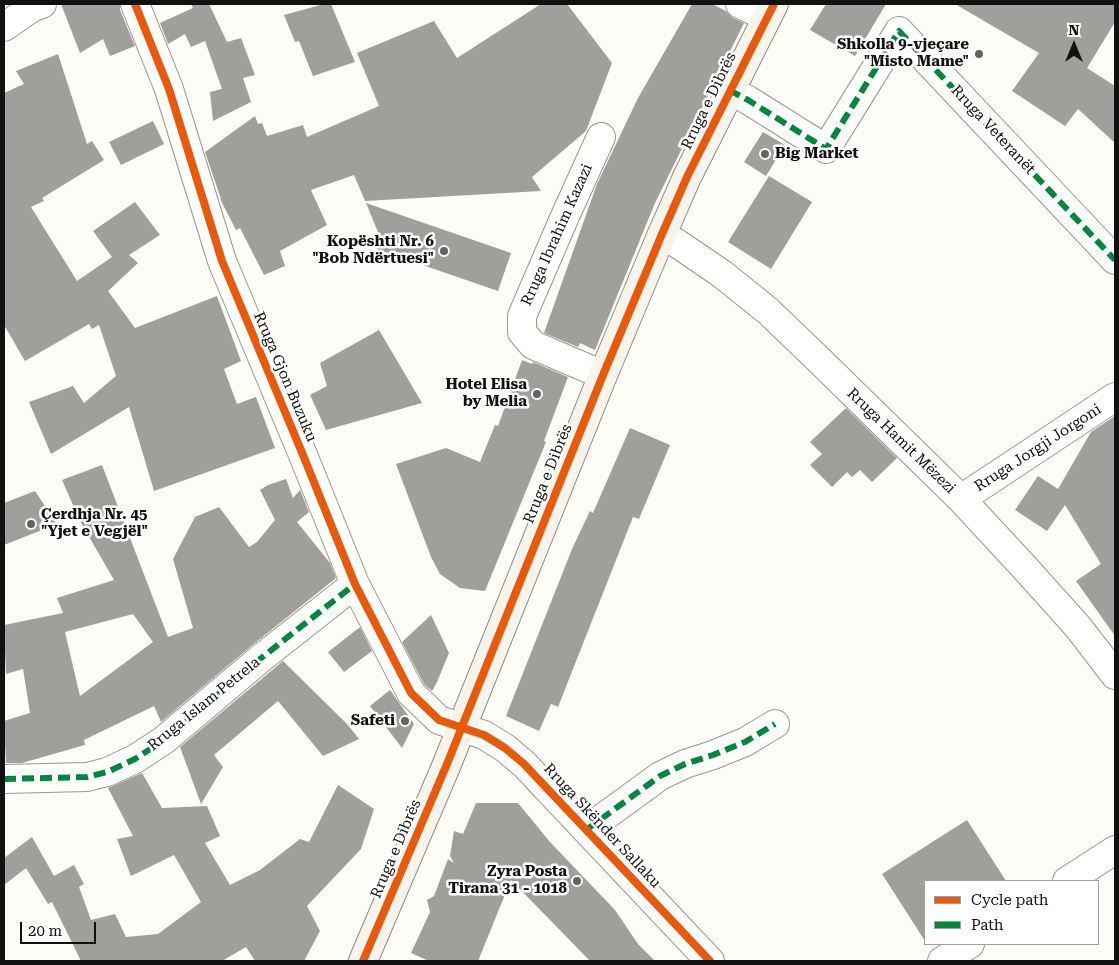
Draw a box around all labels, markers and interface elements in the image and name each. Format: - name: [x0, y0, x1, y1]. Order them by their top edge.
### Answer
- north arrow: [1049, 20, 1099, 70]
- text: N: [1069, 22, 1079, 38]
- place label: Shkolla 9-vjeçare "Misto Mame": [837, 36, 969, 71]
- marker: Shkolla 9-vjeçare "Misto Mame": [973, 48, 985, 60]
- street label: Rruga e Dibrës: [678, 50, 740, 152]
- street label: Rruga Veteranët: [947, 82, 1039, 178]
- place label: Big Market: [775, 145, 859, 163]
- marker: Big Market: [759, 148, 771, 160]
- street label: Rruga Ibrahim Kazazi: [518, 161, 596, 309]
- place label: Kopështi Nr. 6 "Bob Ndërtuesi": [312, 233, 434, 268]
- marker: Kopështi Nr. 6 "Bob Ndërtuesi": [438, 245, 450, 257]
- street label: Rruga Gjon Buzuku: [250, 309, 320, 445]
- place label: Hotel Elisa by Melia: [445, 376, 527, 411]
- street label: Rruga Hamit Mëzezi: [843, 385, 959, 497]
- marker: Hotel Elisa by Melia: [531, 388, 543, 400]
- street label: Rruga Jorgji Jorgoni: [971, 400, 1105, 496]
- street label: Rruga e Dibrës: [520, 422, 576, 526]
- place label: Çerdhja Nr. 45 "Yjet e Vegjël": [41, 506, 148, 541]
- marker: Çerdhja Nr. 45 "Yjet e Vegjël": [25, 518, 37, 530]
- street label: Rruga Islam Petrela: [144, 653, 264, 755]
- place label: Safeti: [351, 712, 395, 730]
- marker: Safeti: [399, 715, 411, 727]
- street label: Rruga Skënder Sallaku: [540, 760, 664, 892]
- street label: Rruga e Dibrës: [367, 797, 425, 901]
- place label: Zyra Posta Tirana 31 - 1018: [448, 863, 567, 898]
- marker: Zyra Posta Tirana 31 - 1018: [571, 875, 583, 887]
- legend: [924, 880, 1099, 945]
- text: Cycle path: [971, 891, 1048, 909]
- scale bar: [22, 912, 99, 944]
- text: Path: [971, 916, 1004, 934]
- text: 20 m: [28, 922, 62, 940]

